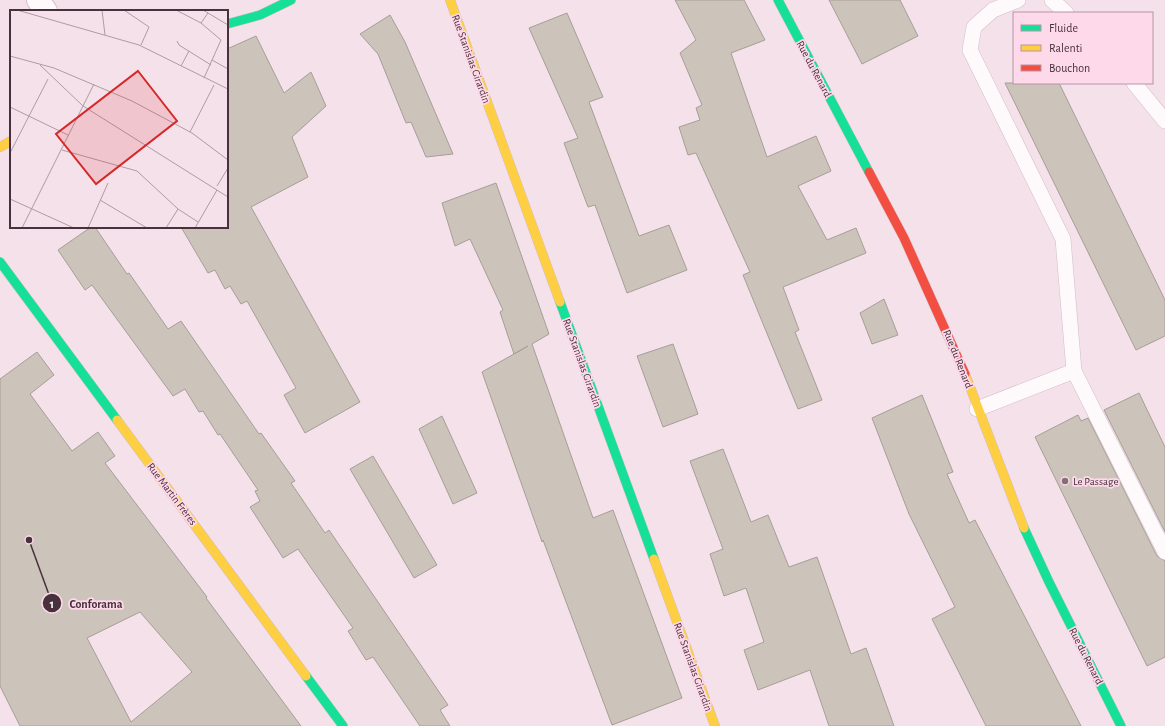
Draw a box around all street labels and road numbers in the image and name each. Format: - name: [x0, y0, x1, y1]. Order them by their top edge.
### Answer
- street label: Rue Stanislas Girardin: [450, 13, 492, 105]
- street label: Rue du Renard: [795, 39, 834, 99]
- street label: Rue Stanislas Girardin: [561, 317, 603, 409]
- street label: Rue du Renard: [941, 328, 975, 390]
- street label: Rue Martin Frères: [145, 461, 199, 527]
- street label: Rue Stanislas Girardin: [672, 621, 714, 713]
- street label: Rue du Renard: [1067, 626, 1105, 686]

